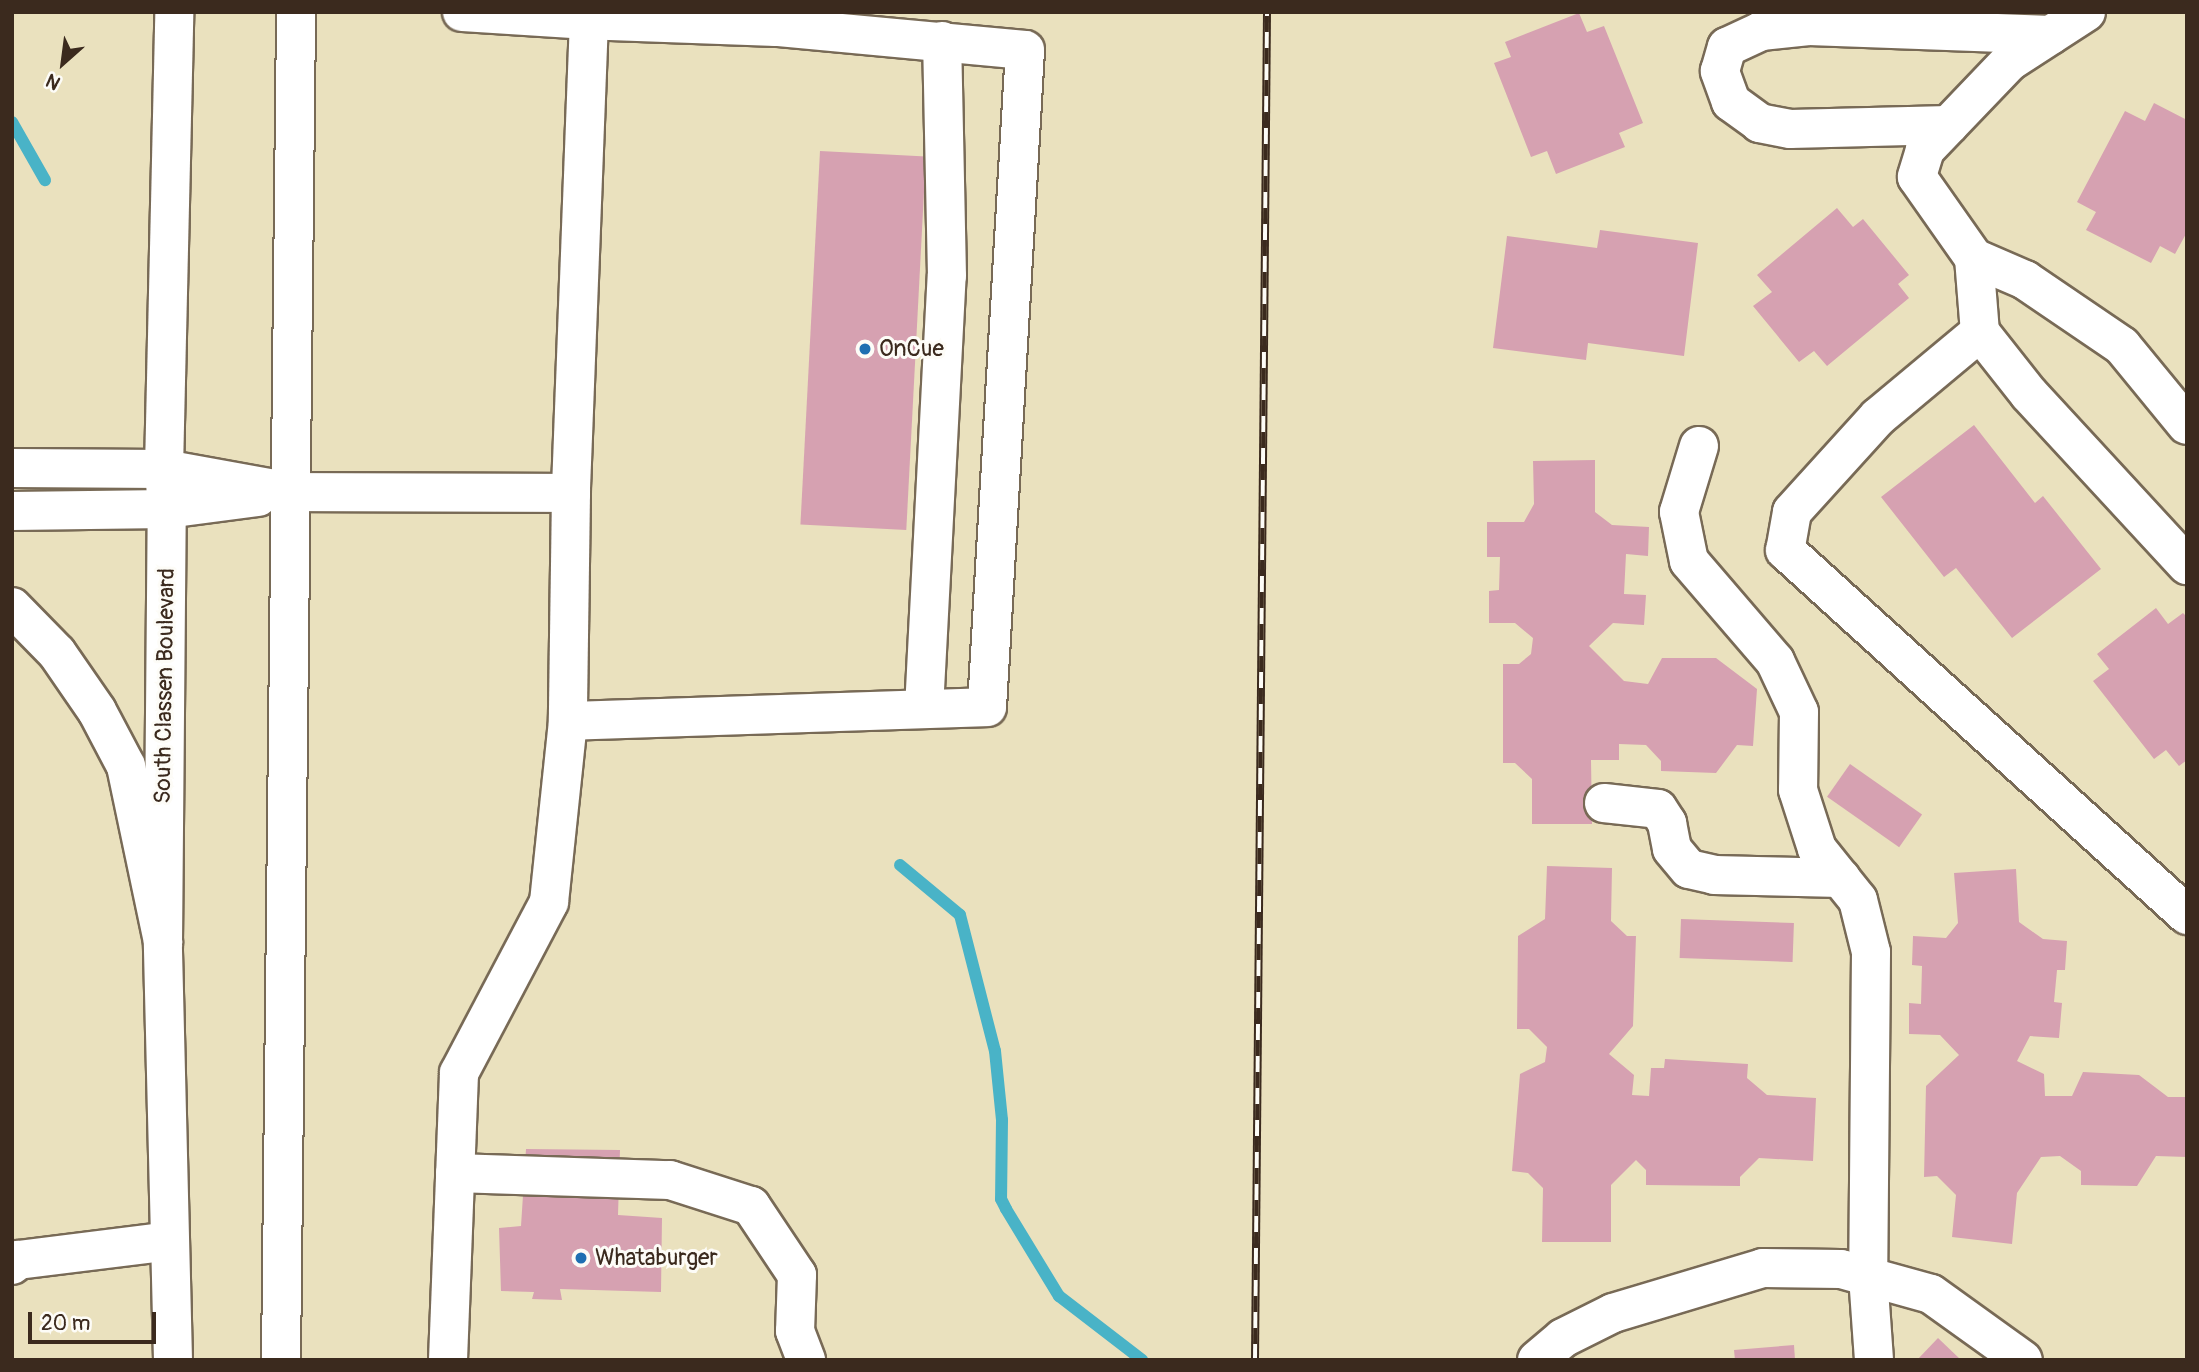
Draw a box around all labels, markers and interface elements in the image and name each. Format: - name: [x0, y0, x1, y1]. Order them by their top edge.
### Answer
- north arrow: [28, 28, 98, 98]
- text: N: [42, 68, 64, 95]
- place label: OnCue: [879, 335, 944, 363]
- marker: OnCue: [857, 341, 873, 357]
- street label: South Classen Boulevard: [149, 568, 181, 804]
- place label: Whataburger: [595, 1244, 718, 1272]
- marker: Whataburger: [573, 1250, 589, 1266]
- scale bar: [32, 1298, 159, 1342]
- text: 20 m: [41, 1310, 90, 1337]

